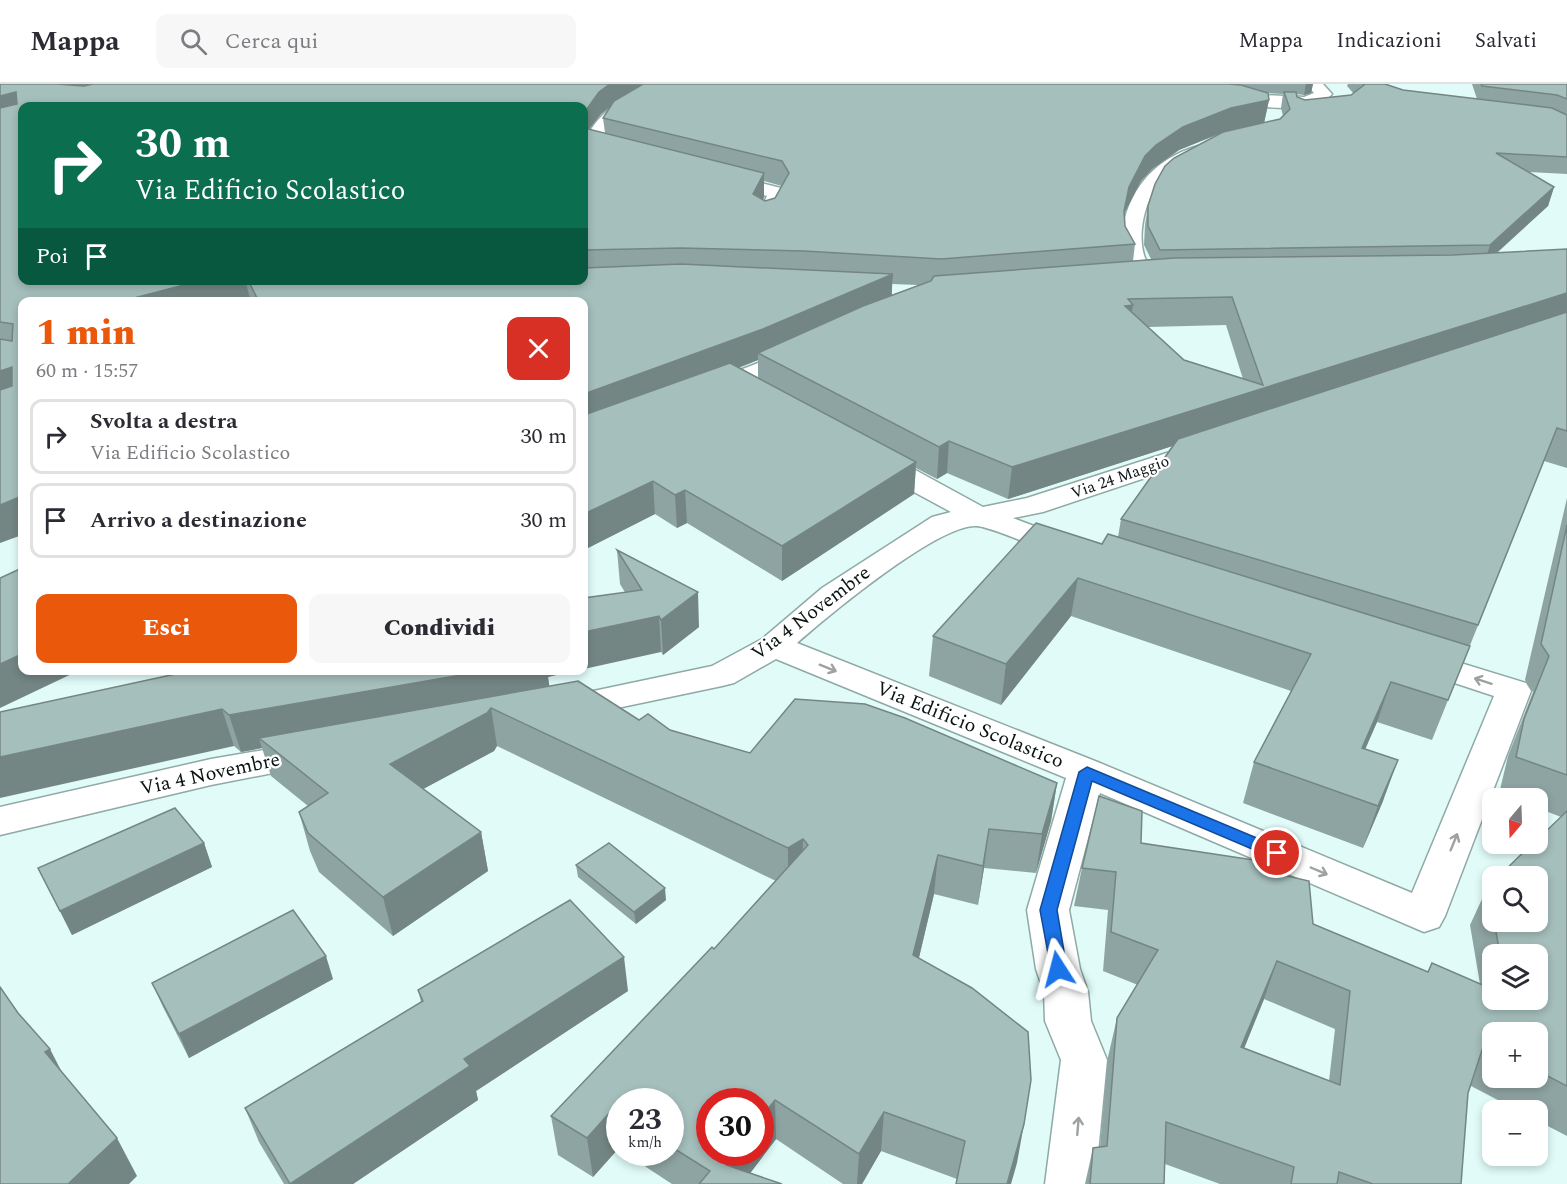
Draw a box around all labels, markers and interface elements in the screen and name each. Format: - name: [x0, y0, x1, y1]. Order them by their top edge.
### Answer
- search box: [156, 14, 576, 68]
- text: Mappa: [30, 20, 120, 63]
- icon: search: [177, 25, 210, 58]
- text: Cerca qui: [225, 25, 318, 58]
- text: Mappa: [1239, 25, 1303, 57]
- text: Indicazioni: [1336, 25, 1442, 57]
- text: Salvati: [1475, 25, 1537, 57]
- text: 30 m: [135, 113, 230, 176]
- icon: right: [36, 126, 114, 204]
- text: Via Edificio Scolastico: [135, 170, 405, 212]
- text: Poi: [36, 240, 68, 273]
- icon: arrive: [80, 240, 113, 273]
- text: 1 min: [36, 306, 136, 361]
- button: close: [507, 317, 570, 380]
- text: 60 m · 15:57: [36, 356, 138, 386]
- text: Svolta a destra: [90, 405, 237, 438]
- icon: right: [39, 420, 72, 453]
- text: 30 m: [521, 420, 567, 453]
- text: Via Edificio Scolastico: [90, 438, 290, 468]
- street label: Via 24 Maggio: [1068, 449, 1172, 505]
- icon: arrive: [39, 504, 72, 537]
- text: Arrivo a destinazione: [90, 504, 307, 537]
- text: 30 m: [521, 504, 567, 537]
- street label: Via 4 Novembre: [745, 558, 877, 668]
- button: Esci: [36, 594, 297, 663]
- button: Condividi: [309, 594, 570, 663]
- one-way arrow: [818, 663, 837, 674]
- street label: Via Edificio Scolastico: [872, 674, 1068, 776]
- one-way arrow: [1474, 675, 1493, 686]
- street label: Via 4 Novembre: [137, 744, 283, 804]
- north arrow: [1482, 788, 1548, 854]
- map controls: [1482, 788, 1548, 1166]
- pin: [1251, 827, 1302, 878]
- one-way arrow: [1449, 833, 1460, 851]
- icon: arrive: [1260, 836, 1293, 869]
- one-way arrow: [1309, 866, 1327, 877]
- button: search: [1482, 866, 1548, 932]
- position arrow: [1026, 937, 1090, 1001]
- button: layers: [1482, 944, 1548, 1010]
- button: +: [1482, 1022, 1548, 1088]
- speed limit sign: 30: [696, 1088, 774, 1166]
- text: 23: [628, 1097, 662, 1143]
- button: −: [1482, 1100, 1548, 1166]
- one-way arrow: [1073, 1117, 1084, 1136]
- text: km/h: [628, 1131, 662, 1154]

